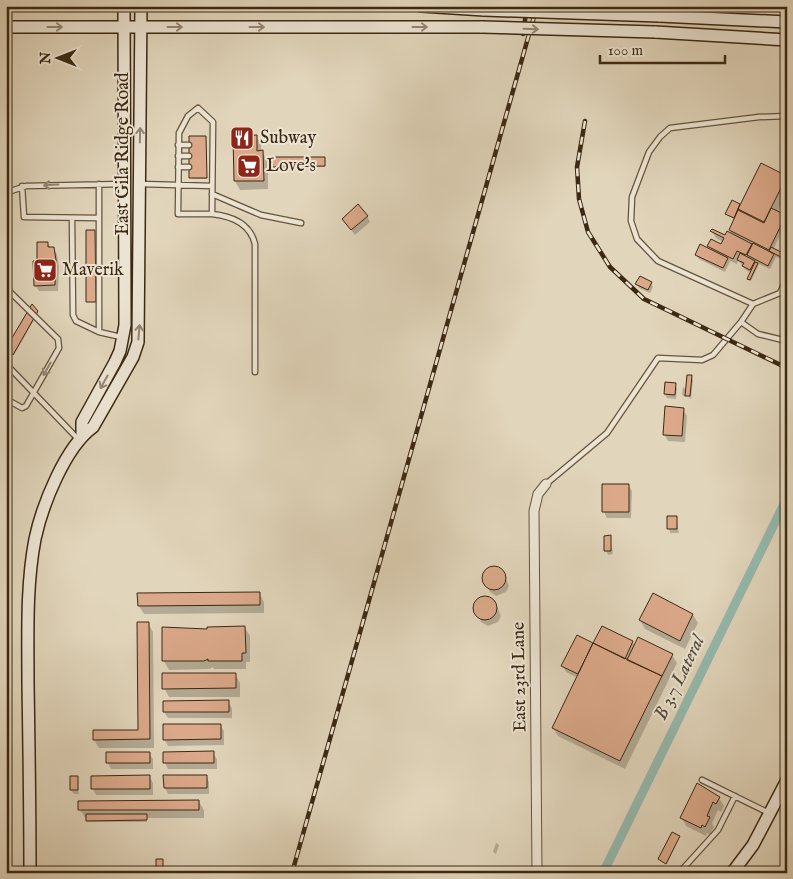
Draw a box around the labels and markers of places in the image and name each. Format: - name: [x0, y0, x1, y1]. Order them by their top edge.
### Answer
- restaurant icon: Subway: [229, 125, 255, 151]
- place label: Subway: [260, 127, 316, 150]
- supermarket icon: Love's: [236, 153, 262, 179]
- place label: Love's: [266, 155, 316, 178]
- supermarket icon: Maverik: [32, 257, 58, 283]
- place label: Maverik: [62, 259, 124, 282]

